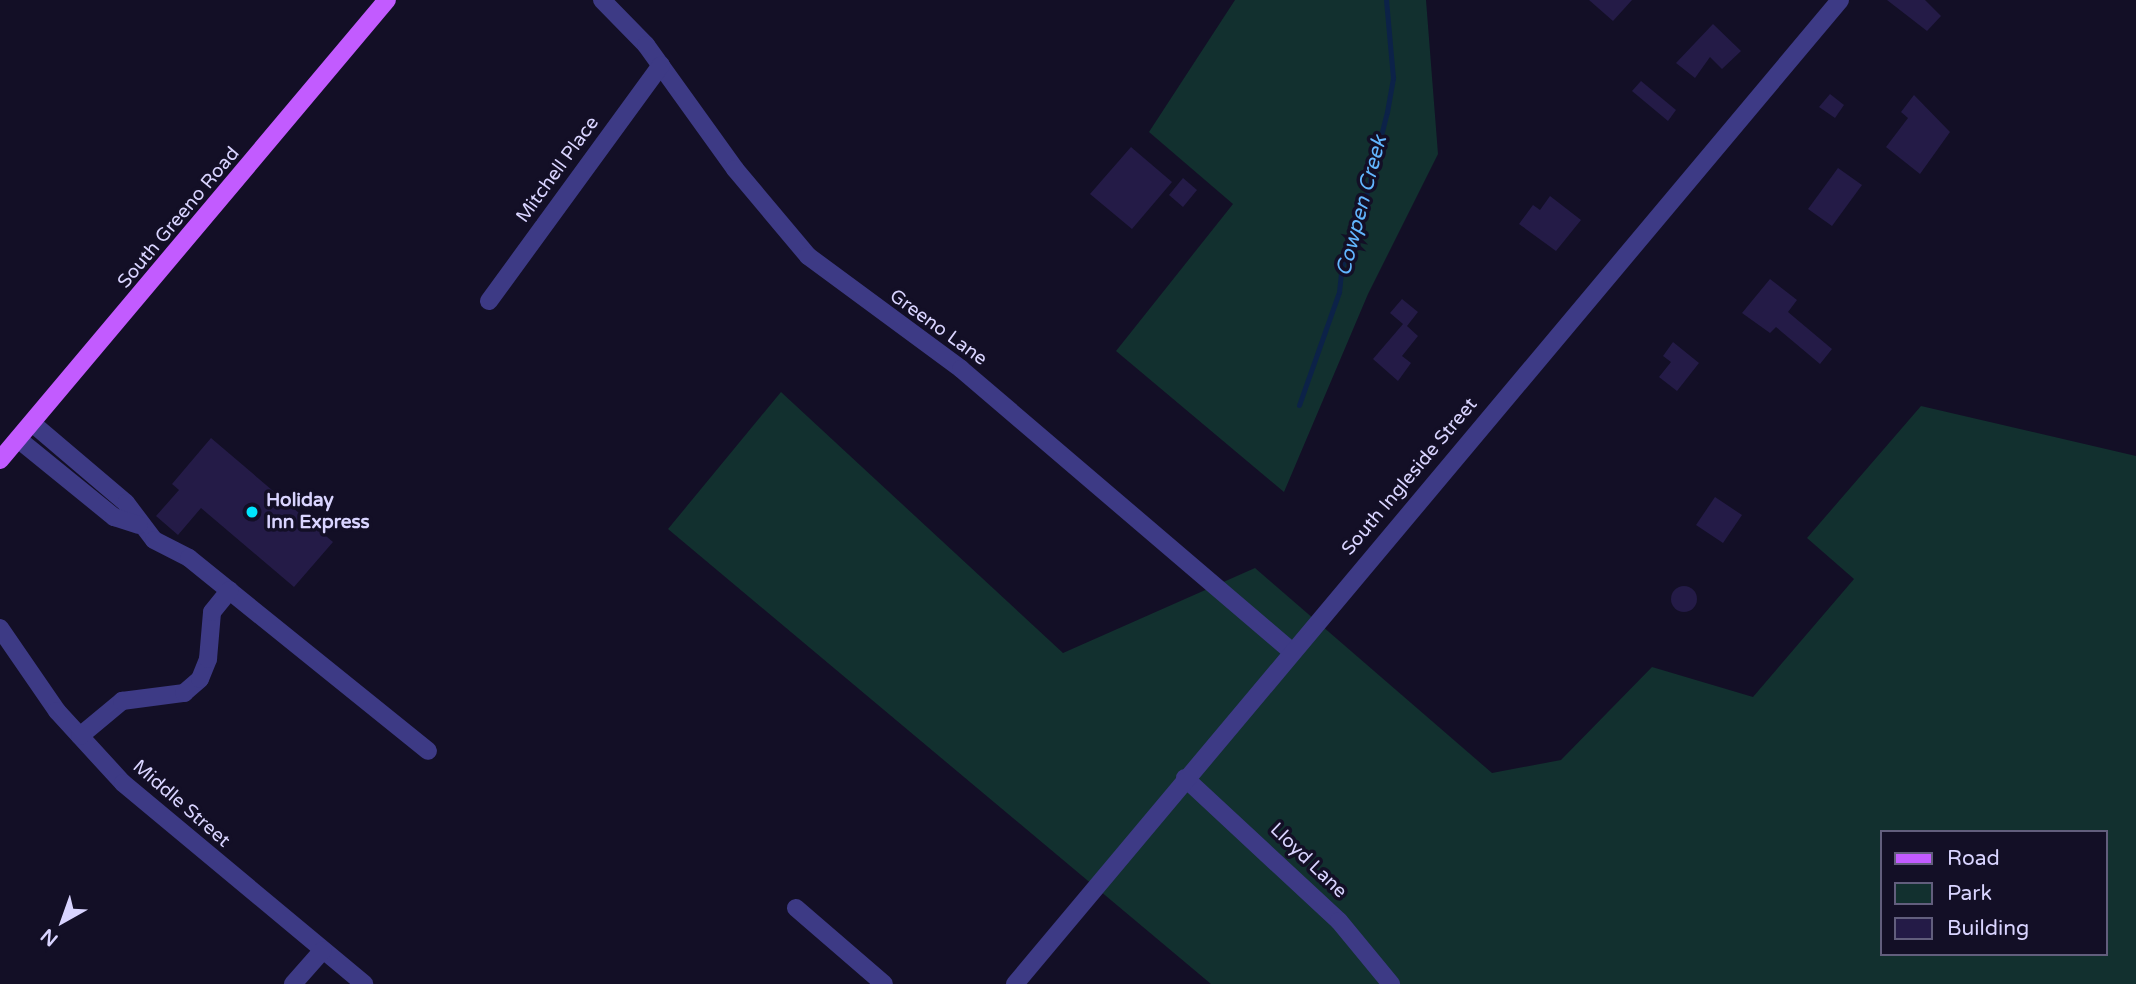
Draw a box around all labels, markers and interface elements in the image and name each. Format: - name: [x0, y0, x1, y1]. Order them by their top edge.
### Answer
- street label: Mitchell Place: [512, 112, 604, 228]
- water label: Cowpen Creek: [1331, 133, 1393, 279]
- street label: South Greeno Road: [113, 143, 245, 293]
- street label: Greeno Lane: [885, 285, 991, 371]
- street label: South Ingleside Street: [1337, 394, 1483, 560]
- place label: Holiday Inn Express: [266, 490, 370, 534]
- marker: Holiday Inn Express: [244, 504, 260, 520]
- street label: Middle Street: [128, 756, 234, 852]
- street label: Lloyd Lane: [1265, 819, 1351, 903]
- legend: [1881, 830, 2108, 956]
- text: Road: [1947, 846, 2000, 871]
- text: Park: [1947, 881, 1992, 906]
- north arrow: [28, 886, 98, 956]
- text: Building: [1947, 916, 2029, 941]
- text: N: [37, 924, 62, 950]

